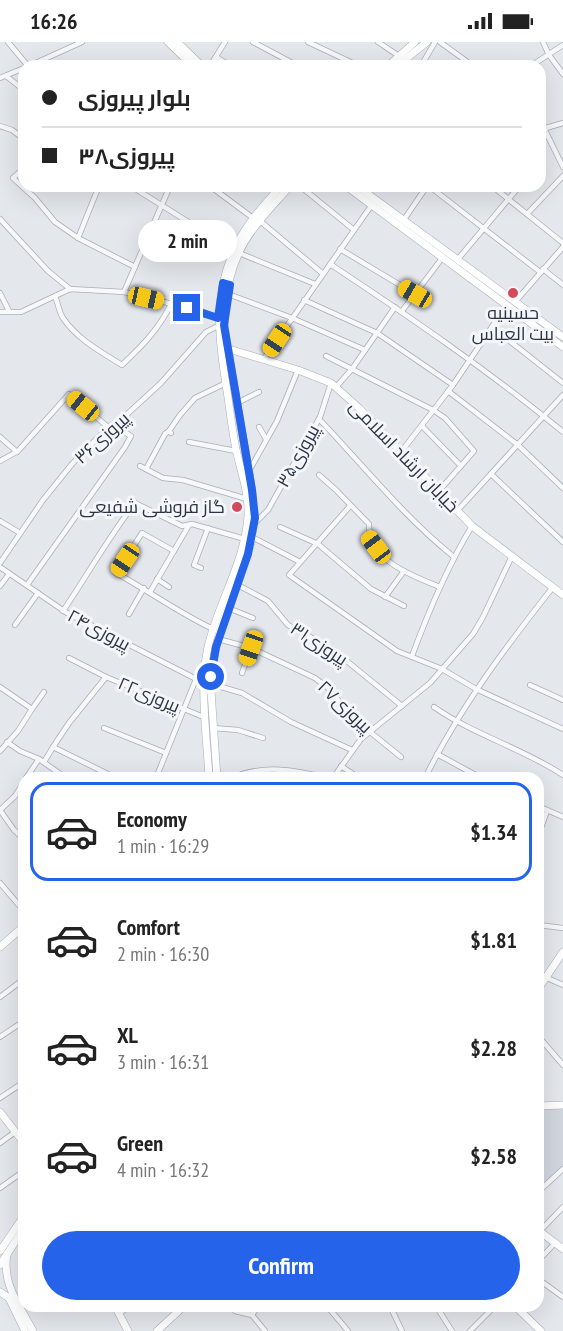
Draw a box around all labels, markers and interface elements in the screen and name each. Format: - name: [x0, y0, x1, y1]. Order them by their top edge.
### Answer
- text: 16:26: [30, 7, 78, 35]
- text: بلوار پیروزی: [78, 84, 191, 112]
- text: پیروزی۳۸: [78, 142, 175, 170]
- callout: 2 min: [138, 221, 237, 263]
- text: 2 min: [167, 228, 208, 254]
- car: [395, 277, 435, 311]
- car: [126, 285, 166, 311]
- marker: حسینیه بیت العباس: [506, 286, 520, 300]
- route end: [173, 294, 200, 321]
- place label: حسینیه بیت العباس: [472, 301, 554, 345]
- car: [259, 320, 295, 360]
- car: [63, 388, 103, 424]
- street label: خیابان ارشاد اسلامی: [345, 394, 464, 517]
- street label: پیروزی۳۶: [69, 407, 135, 469]
- street label: پیروزی۳۵: [271, 420, 325, 492]
- place label: گاز فروشی شفیعی: [79, 495, 225, 518]
- marker: گاز فروشی شفیعی: [230, 500, 244, 514]
- car: [358, 527, 394, 567]
- car: [107, 540, 143, 580]
- street label: پیروزی۲۴: [64, 604, 135, 657]
- street label: پیروزی۳۱: [286, 617, 352, 672]
- car: [237, 628, 265, 668]
- route start: [197, 663, 224, 690]
- street label: پیروزی۲۲: [114, 671, 184, 719]
- street label: پیروزی۲۷: [313, 675, 378, 739]
- icon: car: [45, 805, 99, 859]
- text: Economy: [117, 805, 187, 833]
- text: $1.34: [470, 818, 517, 846]
- text: 1 min · 16:29: [117, 833, 209, 859]
- icon: car: [45, 913, 99, 967]
- text: Comfort: [117, 913, 180, 941]
- text: $1.81: [470, 926, 517, 954]
- text: 2 min · 16:30: [117, 941, 209, 967]
- icon: car: [45, 1021, 99, 1075]
- text: XL: [117, 1021, 138, 1049]
- text: $2.28: [470, 1034, 517, 1062]
- text: 3 min · 16:31: [117, 1049, 209, 1075]
- icon: car: [45, 1129, 99, 1183]
- text: Green: [117, 1129, 163, 1157]
- text: $2.58: [470, 1142, 517, 1170]
- text: 4 min · 16:32: [117, 1157, 209, 1183]
- button: Confirm: [42, 1231, 520, 1300]

